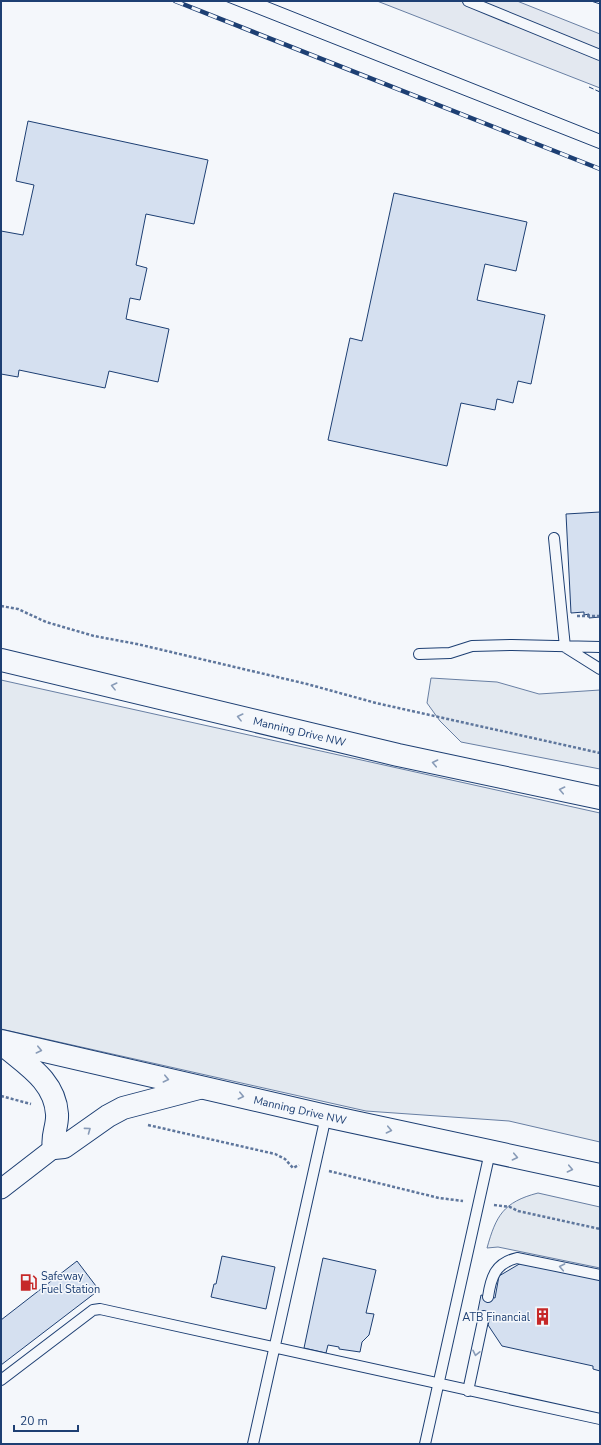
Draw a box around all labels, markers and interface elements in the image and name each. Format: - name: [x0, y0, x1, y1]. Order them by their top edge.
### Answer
- one-way arrow: [110, 683, 117, 691]
- one-way arrow: [237, 713, 244, 722]
- street label: Manning Drive NW: [252, 713, 348, 750]
- one-way arrow: [431, 759, 438, 768]
- one-way arrow: [559, 786, 565, 794]
- one-way arrow: [36, 1046, 42, 1054]
- one-way arrow: [162, 1074, 169, 1083]
- one-way arrow: [237, 1092, 244, 1100]
- street label: Manning Drive NW: [252, 1092, 348, 1128]
- one-way arrow: [386, 1125, 392, 1133]
- one-way arrow: [83, 1128, 90, 1135]
- one-way arrow: [511, 1153, 518, 1161]
- one-way arrow: [567, 1164, 573, 1172]
- one-way arrow: [559, 1263, 565, 1271]
- place label: Safeway Fuel Station: [41, 1269, 100, 1297]
- fuel station icon: Safeway Fuel Station: [18, 1272, 38, 1292]
- building icon: ATB Financial: [533, 1307, 553, 1327]
- place label: ATB Financial: [462, 1310, 531, 1325]
- one-way arrow: [473, 1350, 481, 1357]
- scale bar: [14, 1407, 78, 1433]
- text: 20 m: [20, 1413, 48, 1429]

